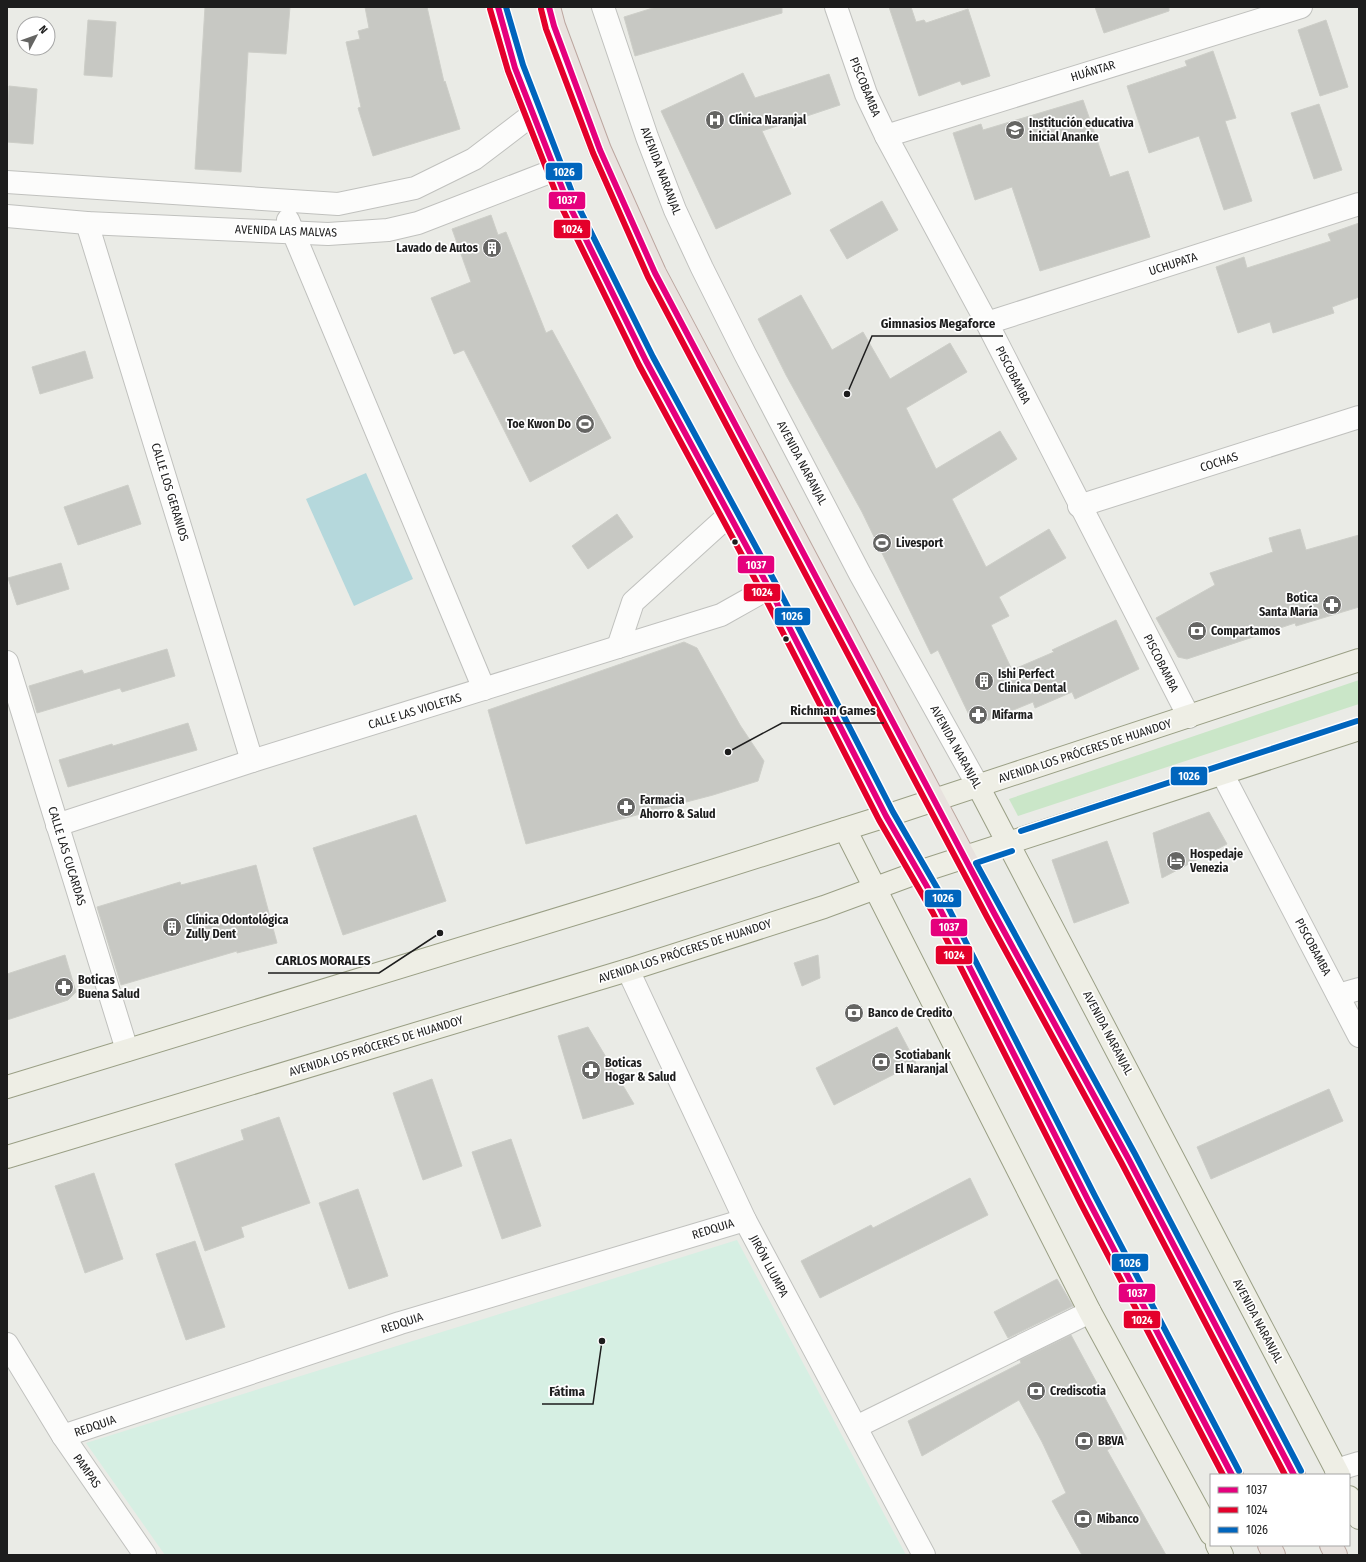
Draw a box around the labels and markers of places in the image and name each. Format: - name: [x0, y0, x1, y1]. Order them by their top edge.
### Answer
- hospital icon: Clínica Naranjal: [704, 109, 726, 131]
- place label: Clínica Naranjal: [729, 113, 807, 127]
- place label: Institución educativa inicial Ananke: [1029, 116, 1134, 144]
- school or university icon: Institución educativa inicial Ananke: [1004, 119, 1026, 141]
- building icon: Lavado de Autos: [481, 237, 503, 259]
- place label: Lavado de Autos: [396, 241, 479, 255]
- callout: Gimnasios Megaforce: [872, 311, 1003, 336]
- sports icon: Toe Kwon Do: [574, 413, 596, 435]
- place label: Toe Kwon Do: [507, 417, 572, 431]
- sports icon: Livesport: [871, 532, 893, 554]
- place label: Livesport: [896, 536, 944, 550]
- unlabelled marker: [730, 537, 740, 547]
- place label: Botica Santa María: [1259, 591, 1318, 619]
- pharmacy icon: Botica Santa María: [1321, 594, 1343, 616]
- bank icon: Compartamos: [1186, 620, 1208, 642]
- place label: Compartamos: [1211, 624, 1281, 638]
- unlabelled marker: [781, 634, 791, 644]
- place label: Ishi Perfect Clinica Dental: [998, 667, 1067, 695]
- building icon: Ishi Perfect Clinica Dental: [973, 670, 995, 692]
- callout: Richman Games: [782, 698, 884, 723]
- pharmacy icon: Mifarma: [967, 704, 989, 726]
- place label: Mifarma: [992, 708, 1033, 722]
- place label: Farmacia Ahorro & Salud: [639, 793, 715, 821]
- pharmacy icon: Farmacia Ahorro & Salud: [615, 796, 637, 818]
- place label: Hospedaje Venezia: [1189, 847, 1243, 875]
- hotel icon: Hospedaje Venezia: [1165, 850, 1187, 872]
- place label: Clínica Odontológica Zully Dent: [186, 913, 289, 941]
- building icon: Clínica Odontológica Zully Dent: [161, 916, 183, 938]
- callout: CARLOS MORALES: [268, 948, 379, 973]
- place label: Boticas Buena Salud: [78, 973, 140, 1001]
- pharmacy icon: Boticas Buena Salud: [53, 976, 75, 998]
- bank icon: Banco de Credito: [843, 1002, 865, 1024]
- place label: Banco de Credito: [868, 1006, 953, 1020]
- place label: Scotiabank El Naranjal: [895, 1048, 952, 1076]
- bank icon: Scotiabank El Naranjal: [870, 1051, 892, 1073]
- place label: Boticas Hogar & Salud: [605, 1056, 676, 1084]
- pharmacy icon: Boticas Hogar & Salud: [580, 1059, 602, 1081]
- callout: Fátima: [542, 1379, 593, 1404]
- bank icon: Crediscotia: [1025, 1380, 1047, 1402]
- place label: Crediscotia: [1050, 1384, 1106, 1398]
- bank icon: BBVA: [1073, 1430, 1095, 1452]
- place label: BBVA: [1098, 1434, 1124, 1448]
- bank icon: Mibanco: [1072, 1508, 1094, 1530]
- place label: Mibanco: [1097, 1512, 1139, 1526]

